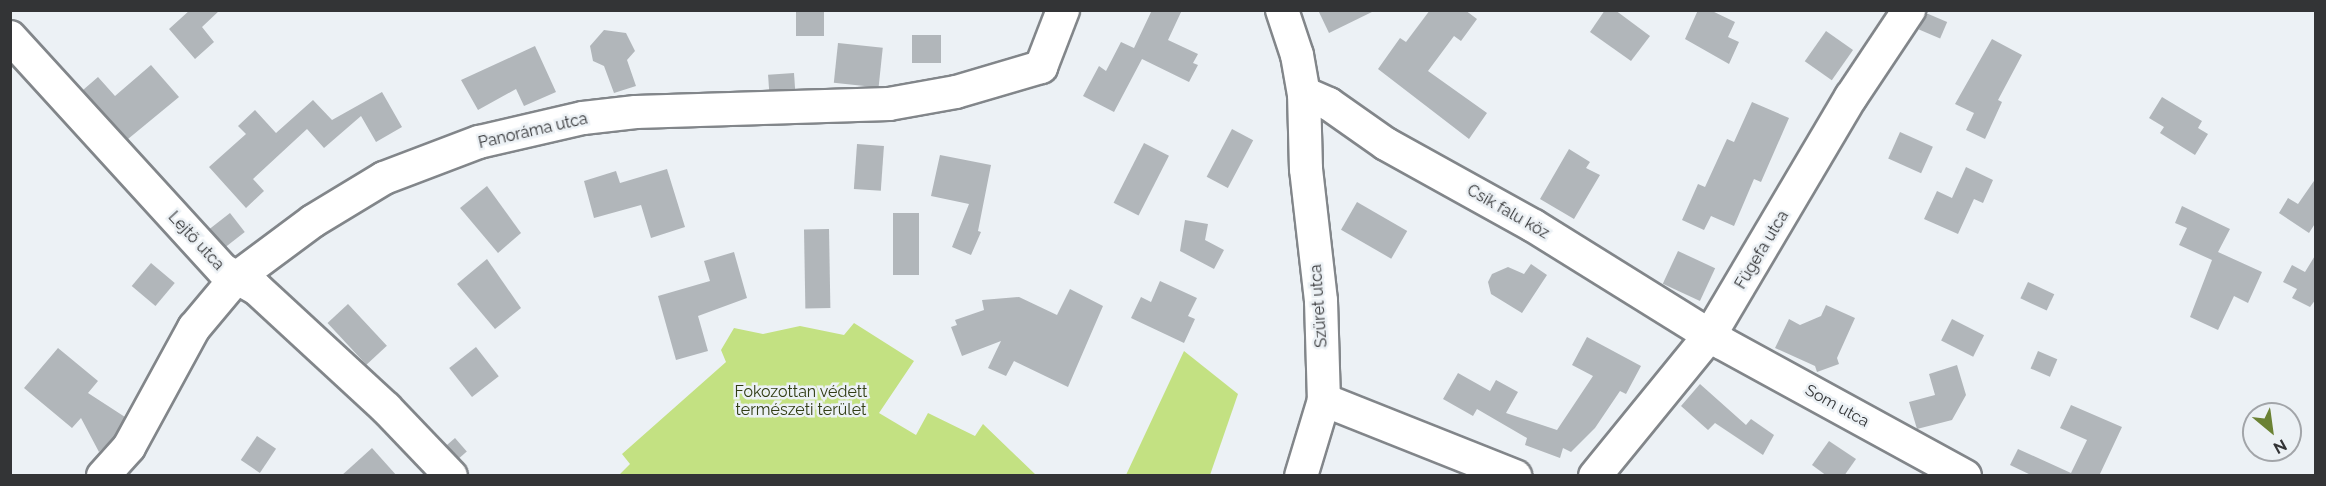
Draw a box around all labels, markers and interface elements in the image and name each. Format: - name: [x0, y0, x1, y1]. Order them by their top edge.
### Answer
- street label: Panoráma utca: [477, 109, 589, 153]
- street label: Csík falu köz: [1463, 181, 1553, 243]
- street label: Fügefa utca: [1731, 207, 1793, 293]
- street label: Lejtő utca: [164, 208, 228, 274]
- street label: Szüret utca: [1307, 264, 1331, 348]
- street label: Som utca: [1802, 381, 1872, 431]
- park label: Fokozottan védett természeti terület: [734, 382, 868, 420]
- north arrow: [2242, 402, 2302, 462]
- text: N: [2270, 435, 2290, 458]

